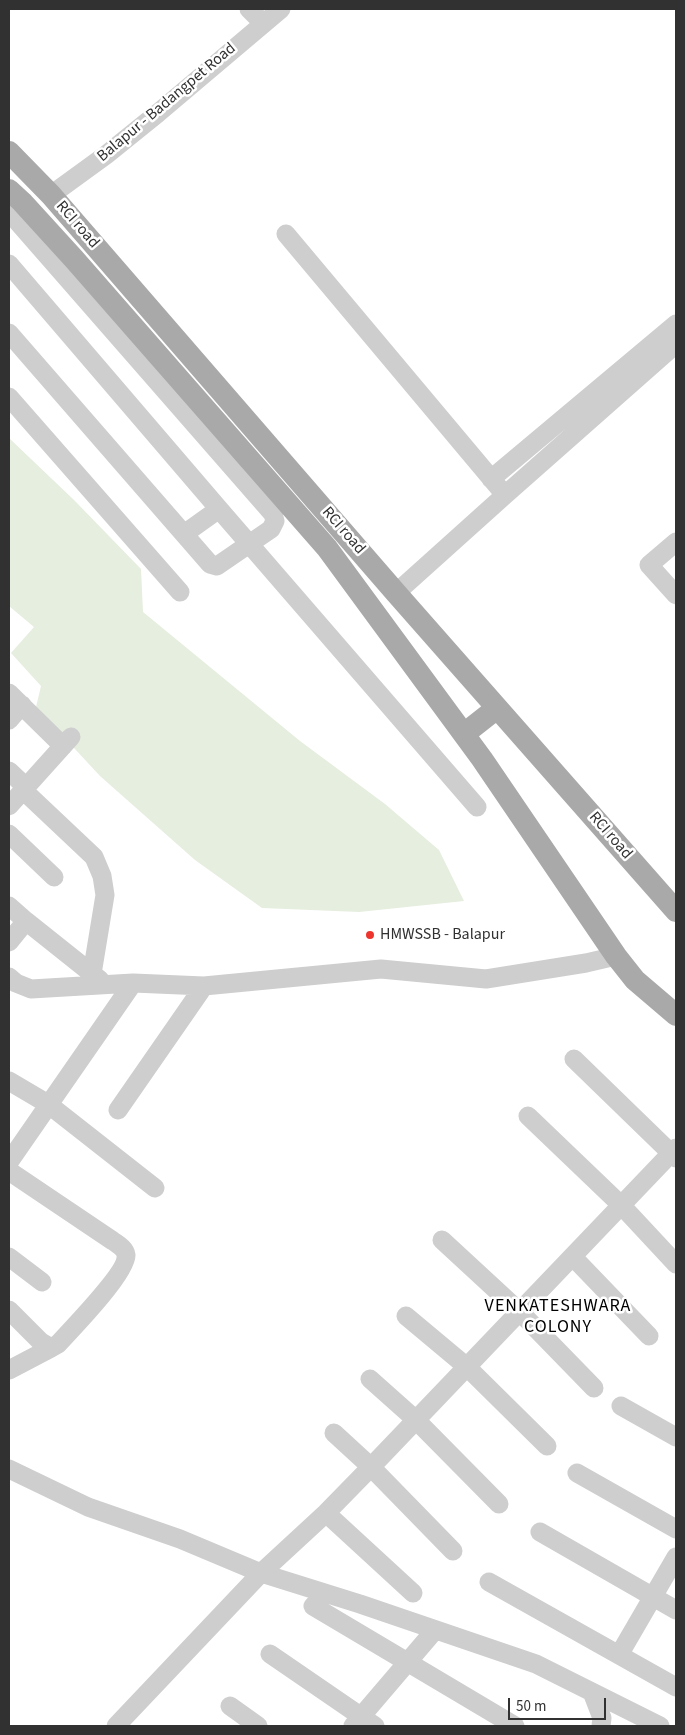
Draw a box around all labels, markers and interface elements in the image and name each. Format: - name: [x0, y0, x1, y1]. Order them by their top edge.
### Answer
- street label: Balapur - Badangpet Road: [94, 39, 240, 167]
- street label: RCI road: [51, 197, 103, 253]
- street label: RCI road: [317, 503, 369, 559]
- street label: RCI road: [584, 808, 636, 864]
- place label: HMWSSB - Balapur: [380, 925, 505, 945]
- marker: HMWSSB - Balapur: [364, 929, 376, 941]
- district label: VENKATESHWARA COLONY: [483, 1296, 633, 1338]
- scale bar: [510, 1688, 608, 1720]
- text: 50 m: [516, 1696, 546, 1717]

